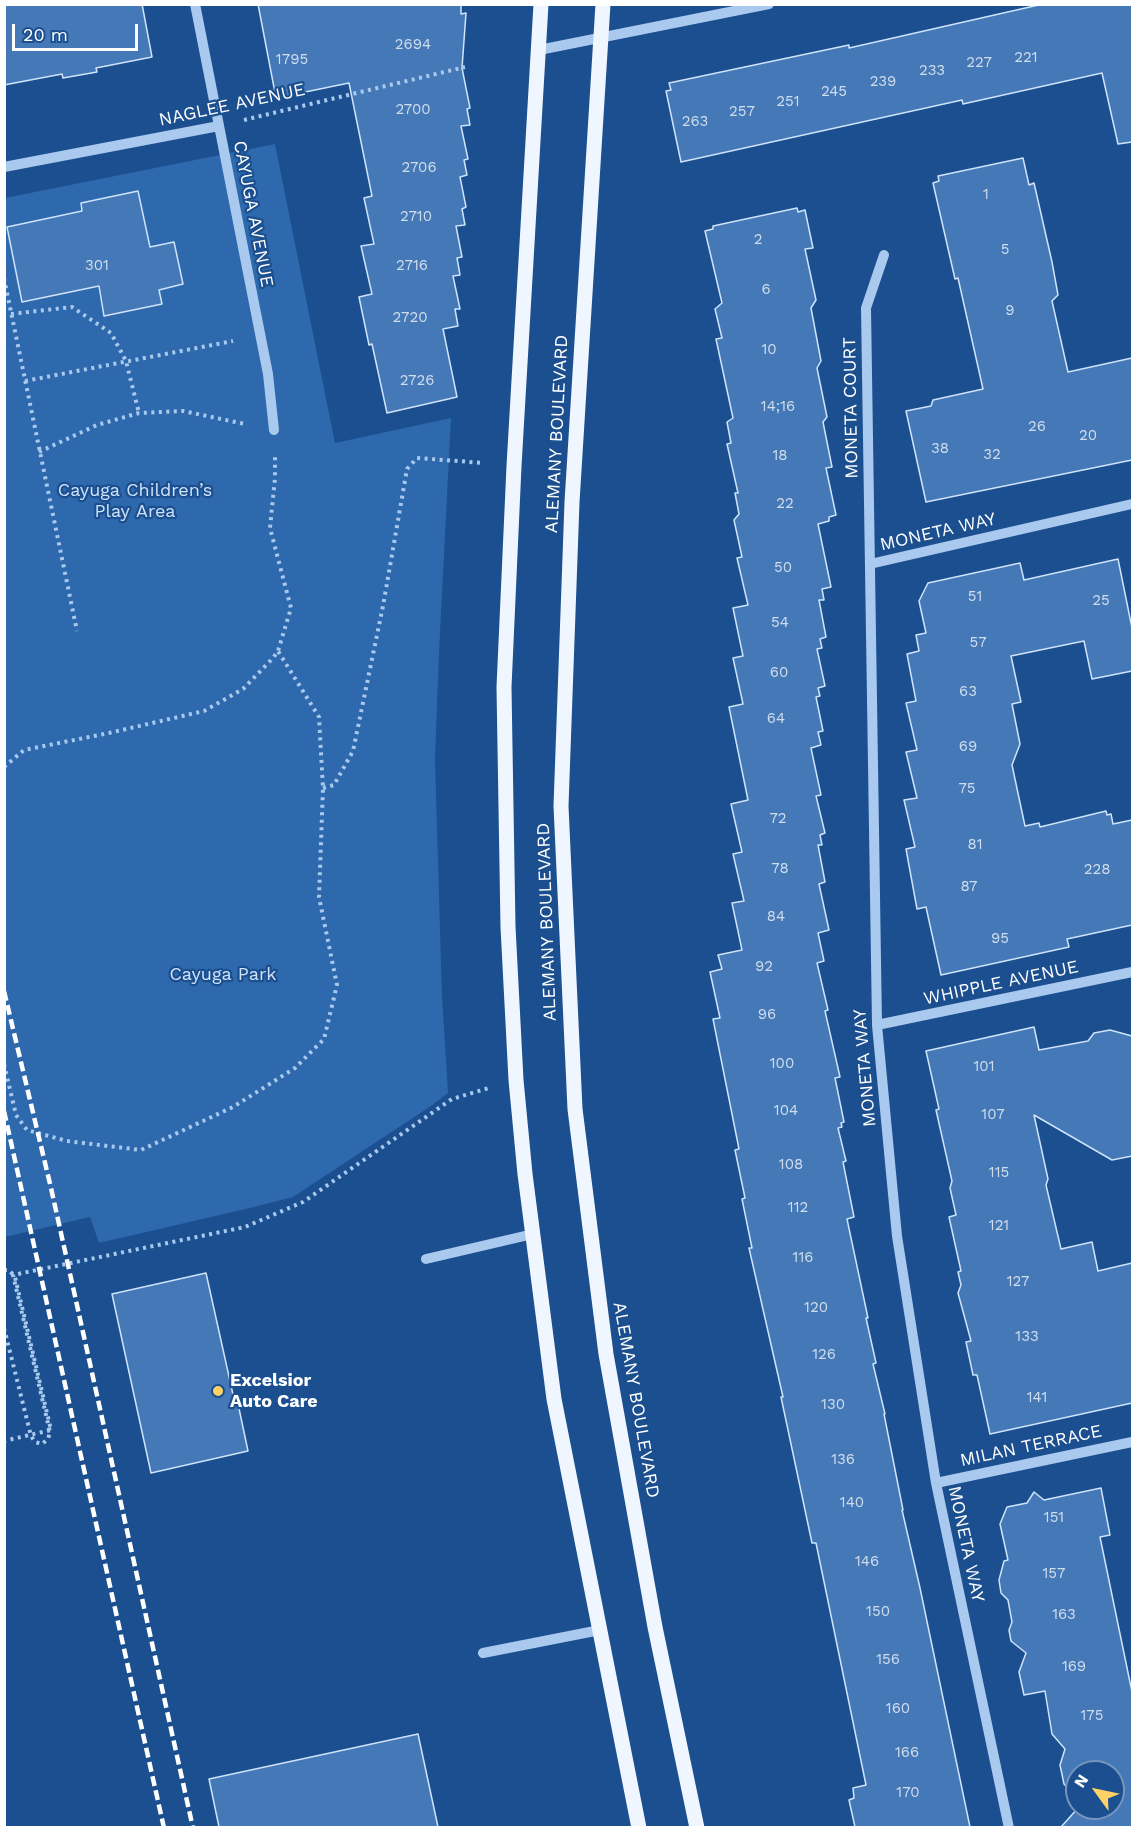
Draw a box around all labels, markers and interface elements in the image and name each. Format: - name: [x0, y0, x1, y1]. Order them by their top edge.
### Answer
- scale bar: [15, 12, 141, 50]
- text: 20 m: [23, 24, 68, 45]
- house number: 2694: [395, 36, 431, 54]
- house number: 221: [1014, 49, 1038, 67]
- house number: 1795: [276, 51, 308, 69]
- house number: 227: [966, 54, 992, 72]
- house number: 233: [919, 62, 945, 80]
- house number: 239: [870, 73, 896, 91]
- street label: NAGLEE AVENUE: [157, 79, 307, 131]
- house number: 245: [821, 83, 847, 101]
- house number: 251: [776, 93, 800, 111]
- house number: 2700: [395, 101, 431, 119]
- house number: 257: [729, 103, 755, 121]
- house number: 263: [682, 113, 708, 131]
- street label: CAYUGA AVENUE: [228, 139, 278, 289]
- house number: 2706: [401, 159, 437, 177]
- house number: 1: [983, 186, 989, 204]
- house number: 2710: [400, 208, 432, 226]
- house number: 2: [754, 231, 762, 249]
- house number: 5: [1001, 241, 1009, 259]
- house number: 301: [85, 257, 109, 275]
- house number: 2716: [396, 257, 428, 275]
- house number: 6: [761, 281, 771, 299]
- house number: 9: [1005, 302, 1015, 320]
- house number: 2720: [393, 309, 427, 327]
- street label: ALEMANY BOULEVARD: [541, 334, 573, 534]
- street label: MONETA COURT: [839, 337, 863, 479]
- house number: 10: [761, 341, 777, 359]
- house number: 2726: [400, 372, 434, 390]
- house number: 14;16: [761, 398, 795, 416]
- house number: 26: [1028, 418, 1046, 436]
- house number: 20: [1079, 427, 1097, 445]
- house number: 38: [931, 440, 949, 458]
- house number: 32: [983, 446, 1001, 464]
- house number: 18: [772, 447, 788, 465]
- park label: Cayuga Children’s Play Area: [58, 480, 212, 522]
- house number: 22: [776, 495, 794, 513]
- street label: MONETA WAY: [878, 508, 998, 556]
- house number: 50: [774, 559, 792, 577]
- house number: 51: [968, 588, 982, 606]
- house number: 25: [1092, 592, 1110, 610]
- house number: 54: [771, 614, 789, 632]
- house number: 57: [969, 634, 987, 652]
- house number: 60: [770, 664, 788, 682]
- house number: 63: [959, 683, 977, 701]
- house number: 64: [767, 710, 785, 728]
- house number: 69: [959, 738, 977, 756]
- house number: 75: [958, 780, 976, 798]
- house number: 72: [769, 810, 787, 828]
- street label: ALEMANY BOULEVARD: [533, 822, 561, 1022]
- house number: 81: [967, 836, 983, 854]
- house number: 78: [771, 860, 789, 878]
- house number: 228: [1084, 861, 1110, 879]
- house number: 87: [960, 878, 978, 896]
- house number: 84: [767, 908, 785, 926]
- house number: 95: [991, 930, 1009, 948]
- street label: WHIPPLE AVENUE: [922, 956, 1080, 1010]
- house number: 92: [755, 958, 773, 976]
- park label: Cayuga Park: [169, 964, 277, 986]
- house number: 96: [758, 1006, 776, 1024]
- street label: MONETA WAY: [849, 1008, 881, 1128]
- house number: 100: [770, 1055, 794, 1073]
- house number: 101: [973, 1058, 995, 1076]
- house number: 104: [774, 1102, 798, 1120]
- house number: 107: [981, 1106, 1005, 1124]
- house number: 108: [779, 1156, 803, 1174]
- house number: 115: [989, 1164, 1009, 1182]
- house number: 112: [788, 1199, 808, 1217]
- house number: 121: [989, 1217, 1009, 1235]
- house number: 116: [793, 1249, 813, 1267]
- house number: 127: [1007, 1273, 1029, 1291]
- house number: 120: [804, 1299, 828, 1317]
- street label: ALEMANY BOULEVARD: [608, 1300, 664, 1500]
- house number: 133: [1015, 1328, 1039, 1346]
- house number: 126: [812, 1346, 836, 1364]
- place label: Excelsior Auto Care: [230, 1370, 318, 1412]
- marker: Excelsior Auto Care: [211, 1384, 225, 1398]
- house number: 141: [1027, 1389, 1047, 1407]
- house number: 130: [821, 1396, 845, 1414]
- street label: MILAN TERRACE: [958, 1420, 1104, 1472]
- house number: 136: [831, 1451, 855, 1469]
- street label: MONETA WAY: [943, 1484, 989, 1604]
- house number: 140: [840, 1494, 864, 1512]
- house number: 151: [1044, 1509, 1064, 1527]
- house number: 146: [855, 1553, 879, 1571]
- house number: 157: [1043, 1565, 1065, 1583]
- house number: 150: [866, 1603, 890, 1621]
- house number: 163: [1052, 1606, 1076, 1624]
- house number: 156: [876, 1651, 900, 1669]
- house number: 169: [1062, 1658, 1086, 1676]
- house number: 160: [886, 1700, 910, 1718]
- house number: 175: [1081, 1707, 1103, 1725]
- house number: 166: [895, 1744, 919, 1762]
- north arrow: [1065, 1760, 1125, 1820]
- text: N: [1070, 1771, 1092, 1791]
- house number: 170: [896, 1784, 920, 1802]

